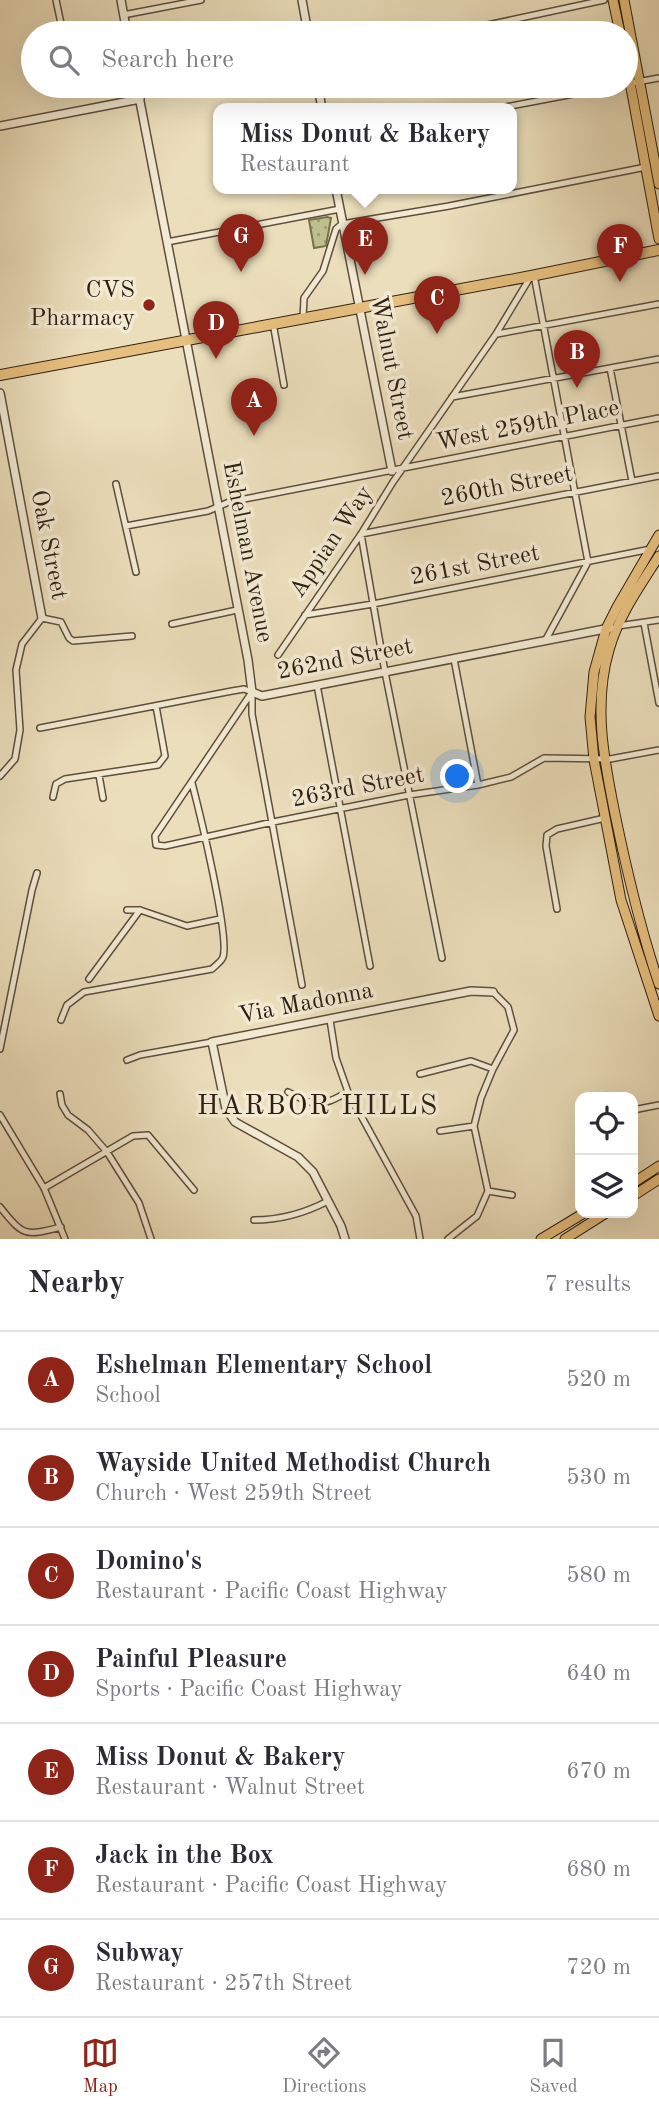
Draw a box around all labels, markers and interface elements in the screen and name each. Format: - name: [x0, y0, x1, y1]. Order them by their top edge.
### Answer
- search box: [21, 21, 638, 98]
- icon: search: [45, 41, 83, 79]
- text: Search here: [101, 47, 234, 73]
- popup: [213, 103, 517, 194]
- text: Miss Donut & Bakery: [240, 122, 490, 148]
- text: Restaurant: [240, 153, 350, 176]
- pin: G: [218, 214, 264, 272]
- pin: E: [342, 217, 388, 275]
- pin: F: [597, 224, 643, 282]
- pin: C: [414, 276, 460, 334]
- place label: CVS Pharmacy: [30, 279, 135, 331]
- street label: Walnut Street: [365, 294, 417, 442]
- marker: CVS Pharmacy: [141, 297, 157, 313]
- pin: D: [193, 301, 239, 359]
- pin: B: [554, 330, 600, 388]
- pin: A: [231, 378, 277, 436]
- street label: West 259th Place: [434, 396, 622, 456]
- street label: Eshelman Avenue: [218, 459, 276, 645]
- street label: 260th Street: [439, 462, 575, 512]
- street label: Appian Way: [286, 482, 378, 602]
- street label: Oak Street: [26, 488, 70, 602]
- street label: 261st Street: [408, 542, 542, 590]
- street label: 262nd Street: [275, 635, 415, 685]
- your location: [440, 759, 474, 793]
- street label: 263rd Street: [290, 763, 426, 813]
- street label: Via Madonna: [237, 979, 376, 1029]
- map controls: [575, 1092, 638, 1218]
- button: locate: [575, 1092, 638, 1155]
- district label: HARBOR HILLS: [197, 1093, 439, 1121]
- button: layers: [575, 1155, 638, 1218]
- text: Nearby: [28, 1269, 125, 1299]
- text: 7 results: [545, 1273, 631, 1296]
- text: Eshelman Elementary School: [95, 1353, 432, 1379]
- text: A: [42, 1368, 60, 1391]
- text: 520 m: [566, 1368, 631, 1391]
- text: School: [95, 1384, 161, 1407]
- text: Wayside United Methodist Church: [95, 1451, 491, 1477]
- text: B: [43, 1466, 59, 1489]
- text: 530 m: [566, 1466, 631, 1489]
- text: Church · West 259th Street: [95, 1482, 372, 1505]
- text: Domino's: [95, 1549, 202, 1575]
- text: C: [43, 1564, 59, 1587]
- text: 580 m: [566, 1564, 631, 1587]
- text: Restaurant · Pacific Coast Highway: [95, 1580, 447, 1603]
- text: Painful Pleasure: [95, 1647, 287, 1673]
- text: D: [42, 1662, 60, 1685]
- text: 640 m: [566, 1662, 631, 1685]
- text: Sports · Pacific Coast Highway: [95, 1678, 402, 1701]
- text: Miss Donut & Bakery: [95, 1745, 346, 1771]
- text: E: [43, 1760, 59, 1783]
- text: 670 m: [566, 1760, 631, 1783]
- text: Restaurant · Walnut Street: [95, 1776, 365, 1799]
- text: Jack in the Box: [95, 1843, 274, 1869]
- text: F: [43, 1858, 59, 1881]
- text: 680 m: [566, 1858, 631, 1881]
- text: Restaurant · Pacific Coast Highway: [95, 1874, 447, 1897]
- text: Subway: [95, 1941, 184, 1967]
- text: G: [43, 1956, 59, 1979]
- text: 720 m: [566, 1956, 631, 1979]
- text: Restaurant · 257th Street: [95, 1972, 352, 1995]
- tab: Map: [81, 2034, 119, 2099]
- tab: Directions: [282, 2034, 367, 2099]
- tab: Saved: [529, 2034, 578, 2099]

